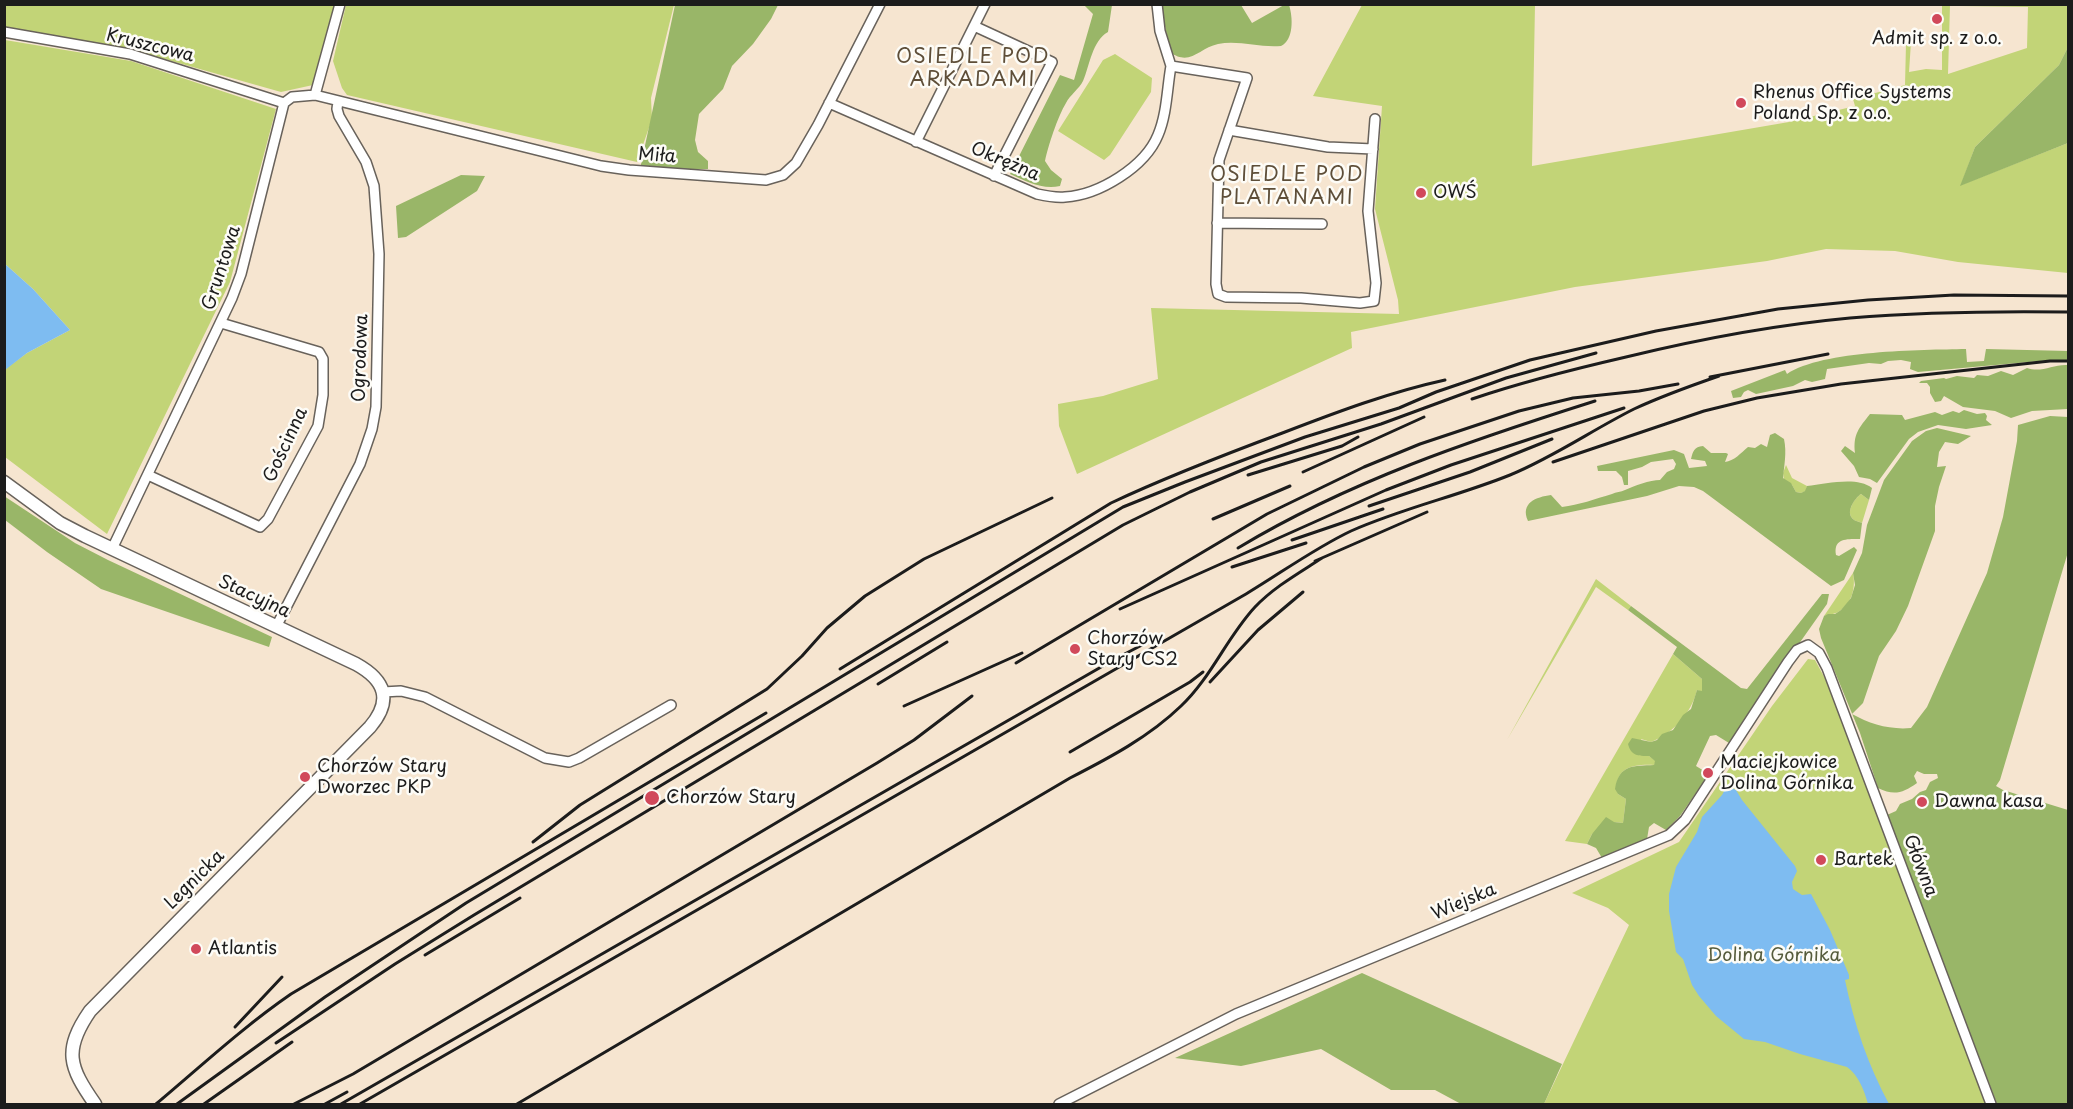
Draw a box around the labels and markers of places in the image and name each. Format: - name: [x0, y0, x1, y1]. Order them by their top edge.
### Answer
- marker: Admit sp. z o.o.: [1930, 12, 1944, 26]
- place label: Admit sp. z o.o.: [1872, 28, 2002, 50]
- place label: Rhenus Office Systems Poland Sp. z o.o.: [1753, 82, 1951, 124]
- marker: Rhenus Office Systems Poland Sp. z o.o.: [1734, 96, 1748, 110]
- place label: OWŚ: [1433, 182, 1477, 204]
- marker: OWŚ: [1414, 186, 1428, 200]
- place label: Chorzów Stary CS2: [1087, 628, 1178, 670]
- marker: Chorzów Stary CS2: [1068, 642, 1082, 656]
- place label: Maciejkowice Dolina Górnika: [1720, 752, 1854, 795]
- place label: Chorzów Stary Dworzec PKP: [317, 756, 447, 798]
- marker: Maciejkowice Dolina Górnika: [1701, 766, 1715, 780]
- marker: Chorzów Stary Dworzec PKP: [298, 770, 312, 784]
- place label: Chorzów Stary: [666, 787, 796, 809]
- marker: Chorzów Stary: [643, 789, 661, 807]
- place label: Dawna kasa: [1934, 791, 2044, 813]
- marker: Dawna kasa: [1915, 795, 1929, 809]
- place label: Bartek: [1833, 849, 1893, 871]
- marker: Bartek: [1814, 853, 1828, 867]
- place label: Atlantis: [208, 938, 277, 960]
- marker: Atlantis: [189, 942, 203, 956]

